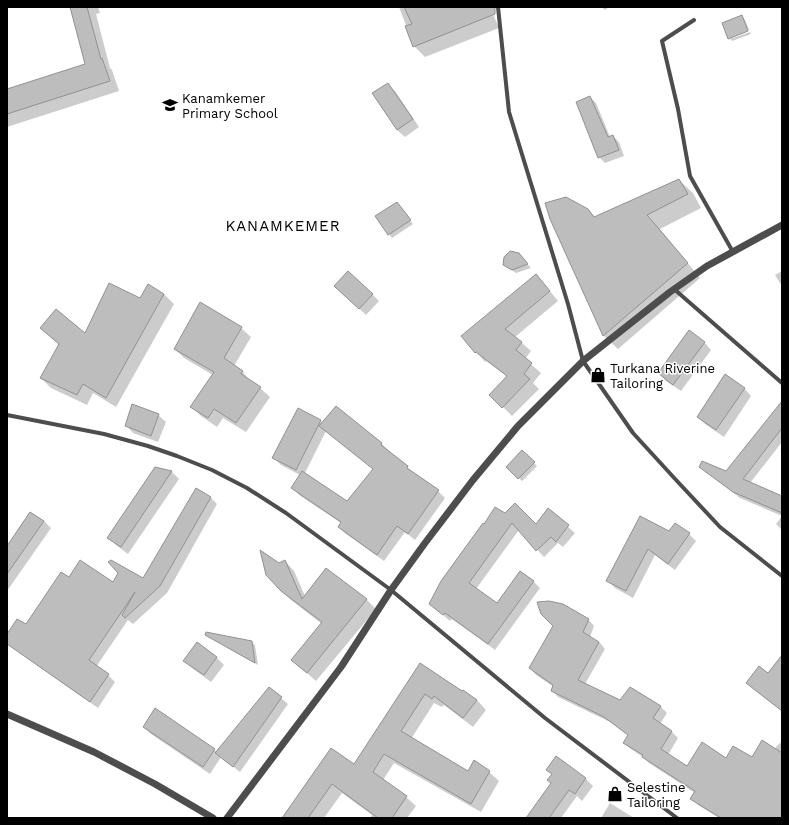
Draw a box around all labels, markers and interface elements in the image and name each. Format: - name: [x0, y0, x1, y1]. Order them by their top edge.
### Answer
- place label: Kanamkemer Primary School: [182, 91, 278, 121]
- school or university icon: Kanamkemer Primary School: [161, 96, 179, 114]
- district label: KANAMKEMER: [225, 217, 341, 235]
- place label: Turkana Riverine Tailoring: [610, 361, 715, 391]
- shop icon: Turkana Riverine Tailoring: [589, 366, 607, 384]
- place label: Selestine Tailoring: [627, 780, 686, 810]
- shop icon: Selestine Tailoring: [606, 785, 624, 803]

